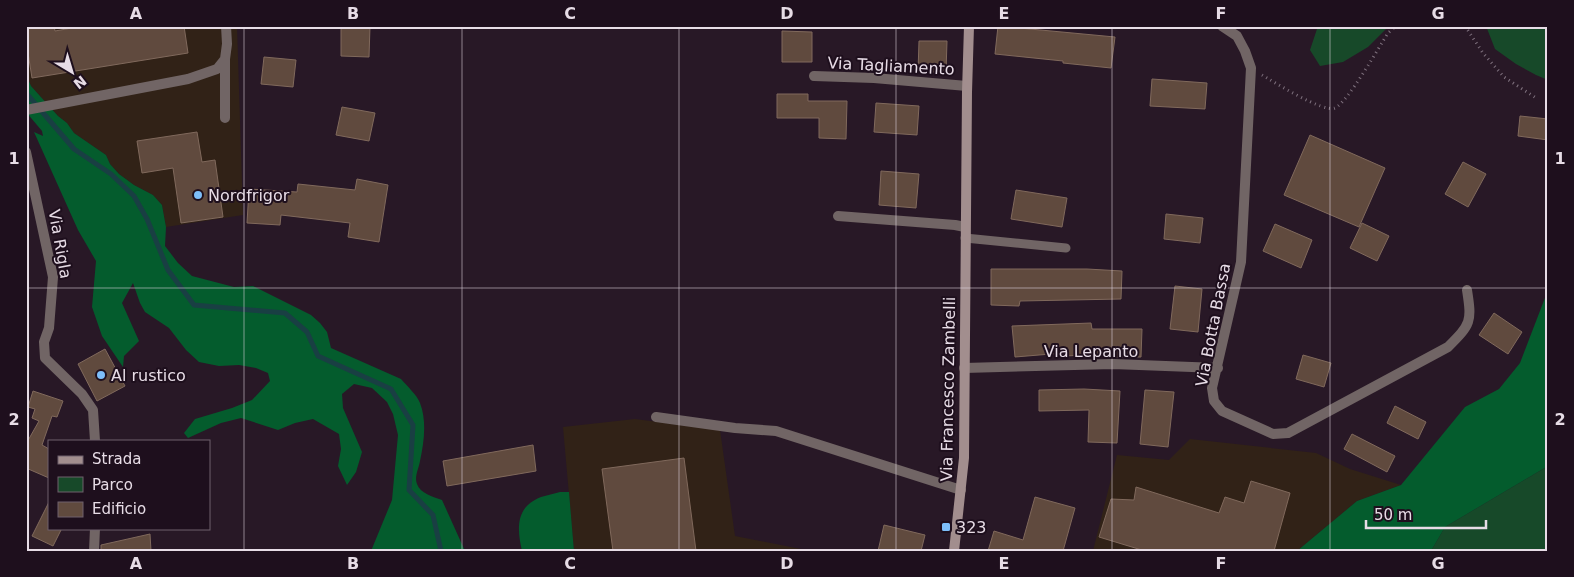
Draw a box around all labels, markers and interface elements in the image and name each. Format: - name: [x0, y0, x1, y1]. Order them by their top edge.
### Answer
- text: A: [130, 4, 143, 23]
- text: B: [347, 4, 359, 23]
- text: C: [564, 4, 576, 23]
- text: D: [780, 4, 794, 23]
- text: E: [999, 4, 1009, 23]
- text: F: [1216, 4, 1226, 23]
- text: G: [1431, 4, 1445, 23]
- north arrow: [48, 48, 98, 98]
- street label: Via Tagliamento: [827, 53, 955, 79]
- text: N: [70, 72, 90, 92]
- text: 1: [8, 149, 20, 168]
- text: 1: [1554, 149, 1566, 168]
- place label: Nordfrigor: [208, 186, 290, 205]
- marker: Nordfrigor: [192, 189, 204, 201]
- street label: Via Rigla: [45, 208, 75, 280]
- street label: Via Botta Bassa: [1192, 262, 1234, 388]
- street label: Via Francesco Zambelli: [937, 296, 959, 482]
- street label: Via Lepanto: [1044, 342, 1138, 361]
- place label: Al rustico: [111, 366, 186, 385]
- marker: Al rustico: [95, 369, 107, 381]
- text: 2: [8, 410, 20, 429]
- text: 2: [1554, 410, 1566, 429]
- legend: [48, 440, 210, 530]
- text: Strada: [92, 450, 141, 468]
- text: Parco: [92, 476, 133, 494]
- scale bar: [1366, 497, 1486, 529]
- text: Edificio: [92, 500, 146, 518]
- text: 50 m: [1374, 506, 1412, 524]
- place label: 323: [956, 518, 987, 537]
- marker: 323: [940, 521, 952, 533]
- text: A: [130, 554, 143, 573]
- text: B: [347, 554, 359, 573]
- text: C: [564, 554, 576, 573]
- text: D: [780, 554, 794, 573]
- text: E: [999, 554, 1009, 573]
- text: F: [1216, 554, 1226, 573]
- text: G: [1431, 554, 1445, 573]

